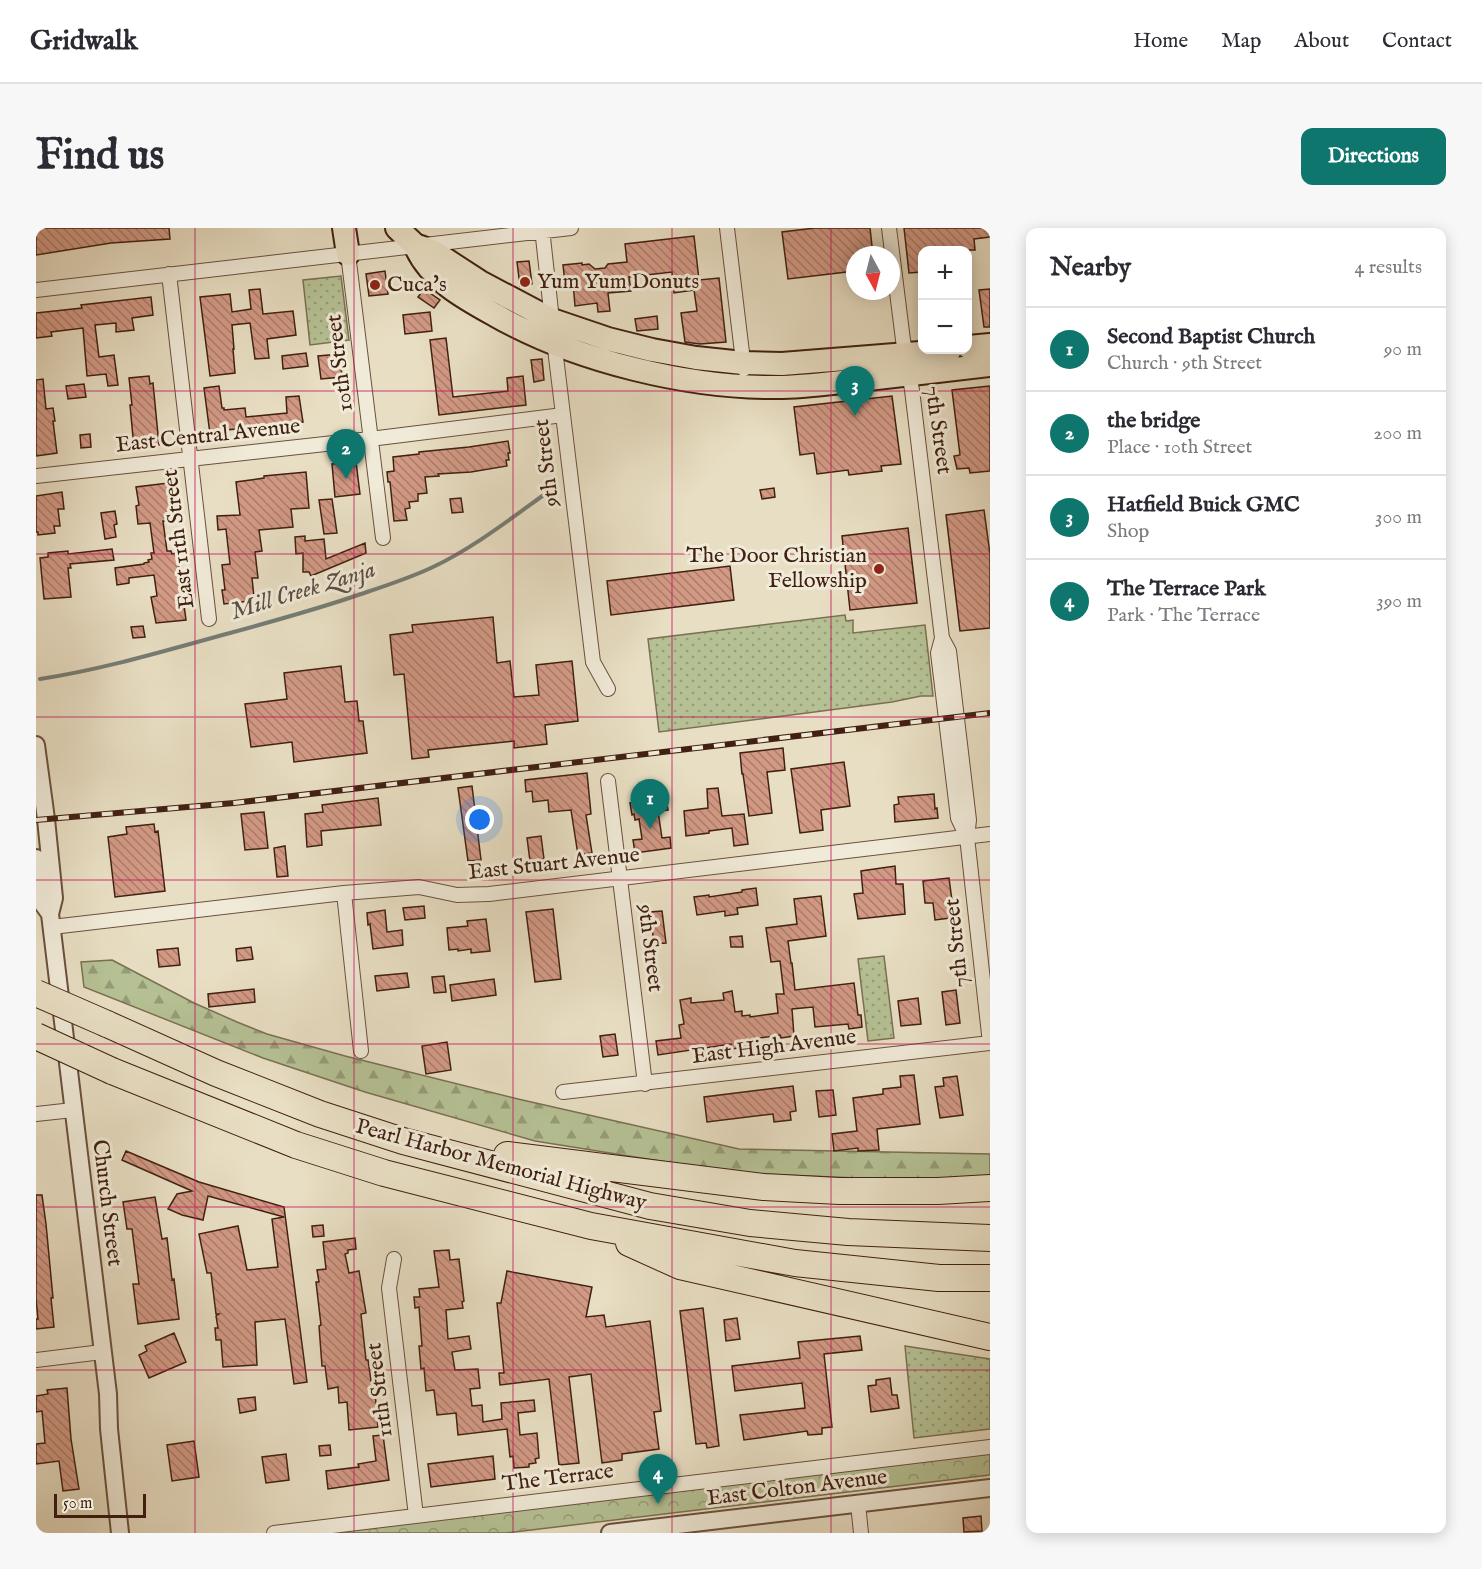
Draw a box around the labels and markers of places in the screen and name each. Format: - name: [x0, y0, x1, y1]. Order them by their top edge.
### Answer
- place label: Yum Yum Donuts: [537, 268, 699, 296]
- place label: Cuca's: [387, 271, 447, 299]
- marker: Yum Yum Donuts: [518, 275, 532, 289]
- marker: Cuca's: [368, 278, 382, 292]
- pin: 3: [836, 366, 874, 416]
- pin: 2: [326, 430, 366, 479]
- place label: The Door Christian Fellowship: [686, 542, 867, 595]
- marker: The Door Christian Fellowship: [872, 562, 886, 576]
- pin: 1: [630, 780, 670, 829]
- pin: 4: [638, 1454, 678, 1504]

